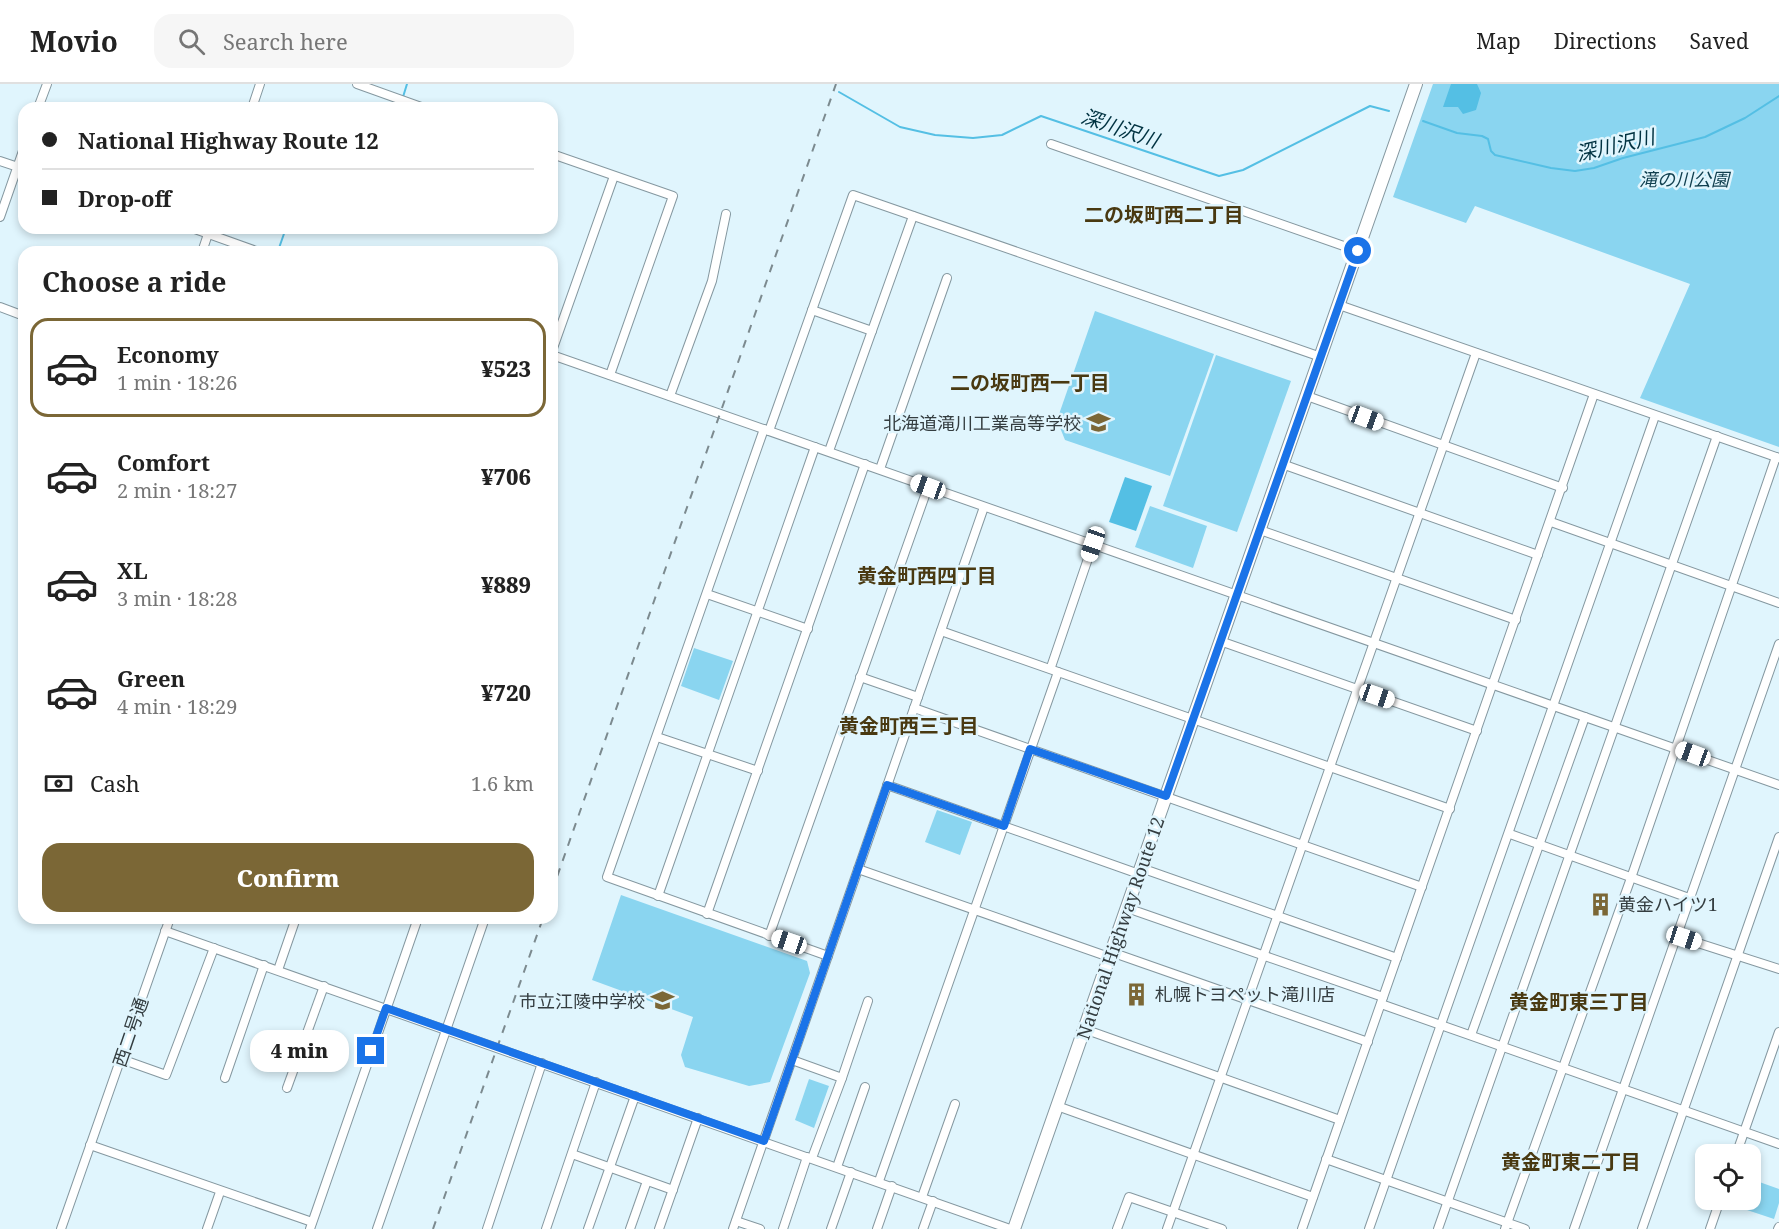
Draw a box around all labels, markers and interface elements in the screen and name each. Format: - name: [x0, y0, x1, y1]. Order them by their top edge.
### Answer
- search box: [154, 14, 574, 68]
- text: Movio: [30, 22, 118, 60]
- icon: search: [175, 25, 208, 58]
- text: Search here: [223, 26, 348, 56]
- text: Map: [1476, 27, 1521, 55]
- text: Directions: [1554, 27, 1656, 55]
- text: Saved: [1689, 27, 1749, 55]
- water label: 深川沢川: [1078, 102, 1164, 154]
- water label: 深川沢川: [1573, 122, 1659, 167]
- text: National Highway Route 12: [78, 125, 379, 155]
- park label: 滝の川公園: [1639, 167, 1732, 191]
- text: Drop-off: [78, 183, 171, 213]
- district label: 二の坂町西二丁目: [1084, 201, 1244, 228]
- route start: [1344, 237, 1371, 264]
- text: Choose a ride: [42, 263, 227, 300]
- text: Economy: [117, 339, 219, 369]
- icon: car: [45, 341, 99, 395]
- text: ¥523: [481, 353, 531, 383]
- text: 1 min · 18:26: [117, 369, 237, 396]
- district label: 二の坂町西一丁目: [950, 369, 1110, 396]
- car: [1346, 403, 1386, 433]
- school or university icon: 北海道滝川工業高等学校: [1086, 410, 1112, 436]
- place label: 北海道滝川工業高等学校: [883, 411, 1081, 435]
- text: Comfort: [117, 447, 210, 477]
- icon: car: [45, 449, 99, 503]
- text: ¥706: [481, 461, 531, 491]
- car: [908, 472, 948, 502]
- text: 2 min · 18:27: [117, 477, 237, 504]
- car: [1079, 524, 1107, 564]
- text: XL: [117, 555, 148, 585]
- icon: car: [45, 557, 99, 611]
- district label: 黄金町西四丁目: [857, 562, 997, 589]
- text: ¥889: [481, 569, 531, 599]
- text: 3 min · 18:28: [117, 585, 237, 612]
- text: Green: [117, 663, 185, 693]
- icon: car: [45, 665, 99, 719]
- text: ¥720: [481, 677, 531, 707]
- car: [1357, 682, 1397, 710]
- text: 4 min · 18:29: [117, 693, 237, 720]
- district label: 黄金町西三丁目: [839, 712, 979, 739]
- car: [1673, 739, 1713, 769]
- icon: cash: [42, 767, 75, 800]
- text: Cash: [90, 768, 140, 798]
- text: 1.6 km: [471, 770, 534, 797]
- street label: National Highway Route 12: [1071, 813, 1169, 1043]
- button: Confirm: [42, 843, 534, 912]
- building icon: 黄金ハイツ1: [1587, 891, 1613, 917]
- place label: 黄金ハイツ1: [1618, 892, 1718, 916]
- car: [1664, 924, 1704, 952]
- car: [769, 928, 809, 956]
- building icon: 札幌トヨペット滝川店: [1124, 981, 1150, 1007]
- place label: 札幌トヨペット滝川店: [1155, 982, 1335, 1006]
- school or university icon: 市立江陵中学校: [650, 988, 676, 1014]
- district label: 黄金町東三丁目: [1509, 988, 1649, 1015]
- place label: 市立江陵中学校: [519, 989, 645, 1013]
- street label: 西二号通: [107, 994, 153, 1070]
- callout: 4 min: [251, 1030, 350, 1072]
- text: 4 min: [271, 1037, 328, 1064]
- route end: [357, 1037, 384, 1064]
- map controls: [1695, 1144, 1761, 1210]
- button: locate: [1695, 1144, 1761, 1210]
- district label: 黄金町東二丁目: [1501, 1148, 1641, 1175]

